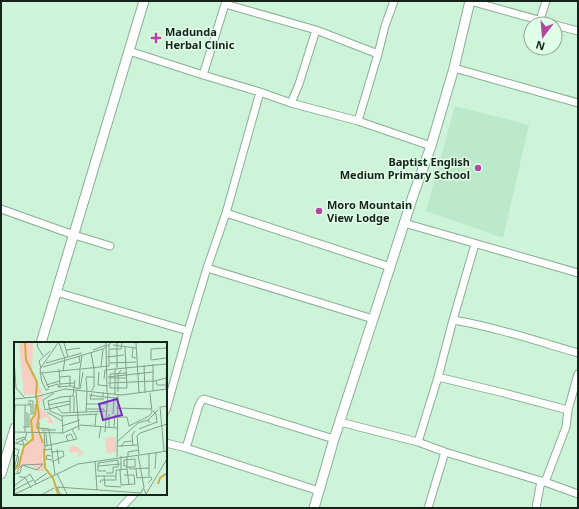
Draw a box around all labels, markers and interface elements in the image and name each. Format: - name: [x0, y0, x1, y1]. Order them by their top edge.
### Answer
- north arrow: [523, 16, 563, 56]
- place label: Madunda Herbal Clinic: [165, 24, 235, 52]
- marker: Madunda Herbal Clinic: [150, 32, 162, 44]
- text: N: [534, 38, 546, 55]
- place label: Baptist English Medium Primary School: [340, 154, 470, 182]
- marker: Baptist English Medium Primary School: [473, 163, 483, 173]
- place label: Moro Mountain View Lodge: [327, 197, 412, 225]
- marker: Moro Mountain View Lodge: [314, 206, 324, 216]
- inset map: [14, 342, 167, 495]

